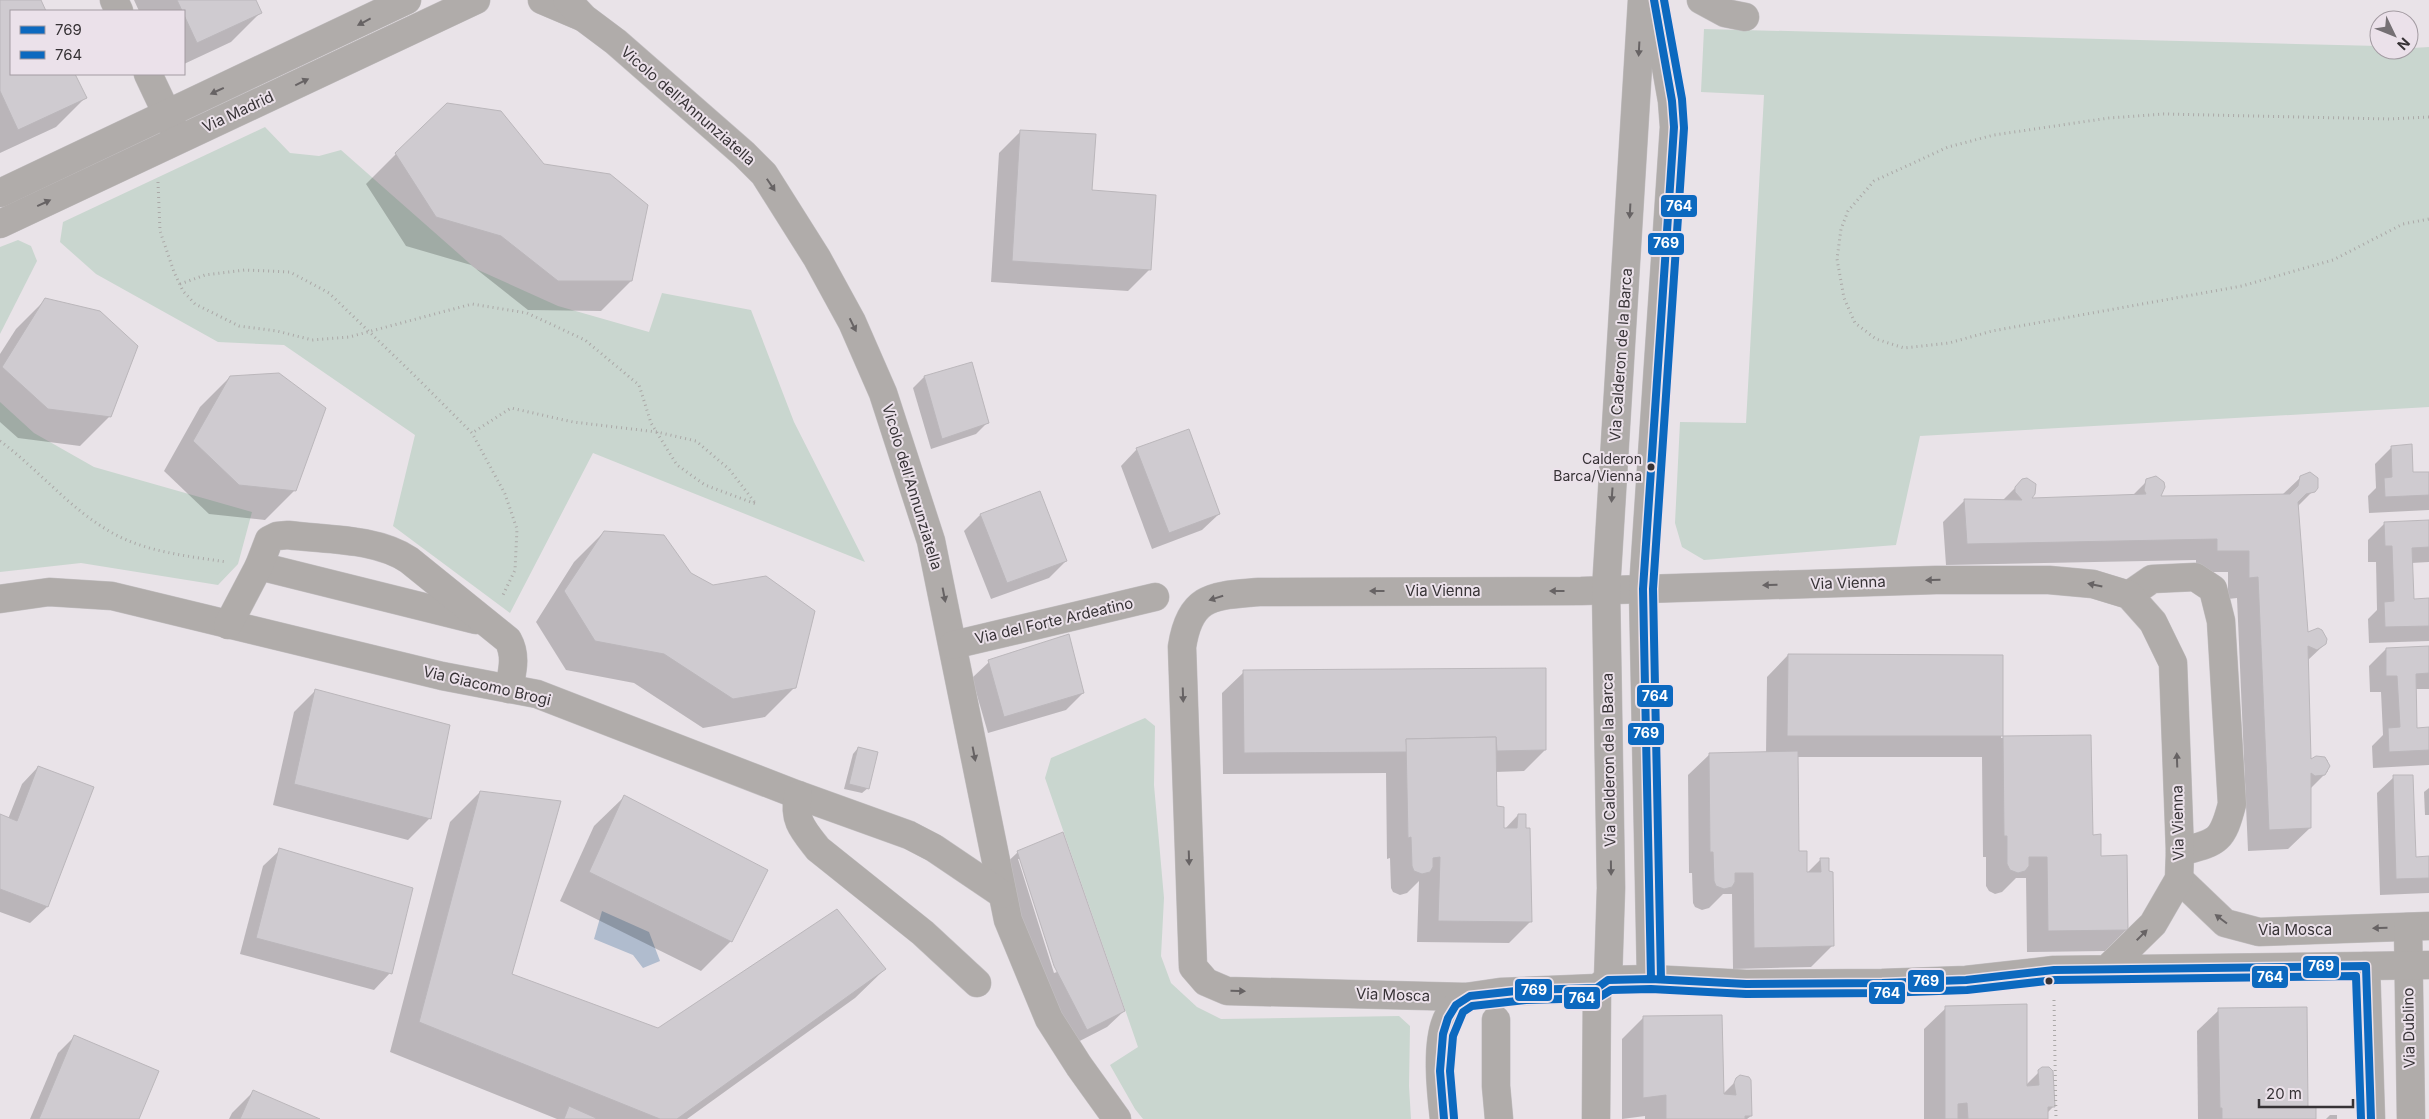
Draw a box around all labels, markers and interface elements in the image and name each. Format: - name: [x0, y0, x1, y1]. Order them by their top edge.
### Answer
- legend: [10, 10, 185, 75]
- north arrow: [2369, 10, 2419, 60]
- one-way arrow: [357, 18, 371, 26]
- text: 769: [55, 20, 82, 39]
- text: N: [2394, 35, 2414, 54]
- one-way arrow: [1635, 41, 1643, 57]
- street label: Vicolo dell'Annunziatella: [617, 42, 760, 169]
- text: 764: [55, 45, 82, 64]
- one-way arrow: [295, 78, 309, 86]
- street label: Via Madrid: [199, 87, 276, 136]
- one-way arrow: [210, 87, 224, 95]
- one-way arrow: [766, 178, 776, 192]
- line badge: 764: [1660, 194, 1698, 218]
- text: 764: [1666, 197, 1692, 214]
- one-way arrow: [37, 199, 51, 207]
- one-way arrow: [1625, 203, 1633, 219]
- line badge: 769: [1647, 232, 1685, 256]
- text: 769: [1653, 234, 1679, 251]
- street label: Via Calderon de la Barca: [1605, 267, 1636, 443]
- one-way arrow: [849, 318, 857, 332]
- street label: Vicolo dell'Annunziatella: [878, 402, 947, 572]
- place label: Calderon Barca/Vienna: [1553, 450, 1642, 484]
- marker: Calderon Barca/Vienna: [1646, 462, 1656, 472]
- one-way arrow: [1608, 488, 1616, 504]
- street label: Via Vienna: [1810, 572, 1886, 593]
- one-way arrow: [1925, 576, 1941, 584]
- street label: Via Vienna: [1405, 581, 1481, 600]
- one-way arrow: [2087, 581, 2102, 589]
- one-way arrow: [1762, 582, 1778, 590]
- one-way arrow: [940, 587, 948, 603]
- one-way arrow: [1369, 587, 1385, 595]
- one-way arrow: [1549, 587, 1565, 595]
- street label: Via del Forte Ardeatino: [973, 593, 1135, 648]
- one-way arrow: [1208, 595, 1223, 602]
- street label: Via Giacomo Brogi: [421, 662, 553, 709]
- street label: Via Calderon de la Barca: [1597, 673, 1620, 847]
- line badge: 764: [1636, 684, 1674, 708]
- text: 764: [1642, 687, 1668, 704]
- one-way arrow: [1180, 688, 1188, 704]
- line badge: 769: [1627, 722, 1665, 746]
- text: 769: [1633, 724, 1659, 741]
- one-way arrow: [971, 747, 979, 763]
- one-way arrow: [2172, 752, 2180, 768]
- street label: Via Vienna: [2167, 785, 2188, 861]
- one-way arrow: [1185, 850, 1193, 866]
- one-way arrow: [1607, 860, 1615, 876]
- one-way arrow: [2215, 913, 2228, 924]
- street label: Via Mosca: [2258, 920, 2332, 939]
- one-way arrow: [2372, 924, 2388, 932]
- one-way arrow: [2136, 929, 2148, 941]
- line badge: 769: [2302, 955, 2340, 979]
- text: 769: [2308, 957, 2334, 974]
- line badge: 764: [2251, 965, 2289, 989]
- text: 764: [2257, 968, 2283, 985]
- line badge: 769: [1907, 969, 1945, 993]
- text: 769: [1913, 972, 1939, 989]
- unlabelled marker: [2044, 976, 2054, 986]
- line badge: 769: [1514, 978, 1553, 1002]
- text: 769: [1521, 981, 1547, 998]
- line badge: 764: [1868, 981, 1906, 1005]
- street label: Via Mosca: [1356, 984, 1430, 1005]
- text: 764: [1874, 984, 1900, 1001]
- line badge: 764: [1563, 986, 1601, 1010]
- one-way arrow: [1230, 987, 1246, 995]
- street label: Via Dublino: [2398, 988, 2419, 1068]
- text: 764: [1569, 989, 1595, 1006]
- scale bar: [2259, 1076, 2353, 1108]
- text: 20 m: [2266, 1084, 2302, 1103]

